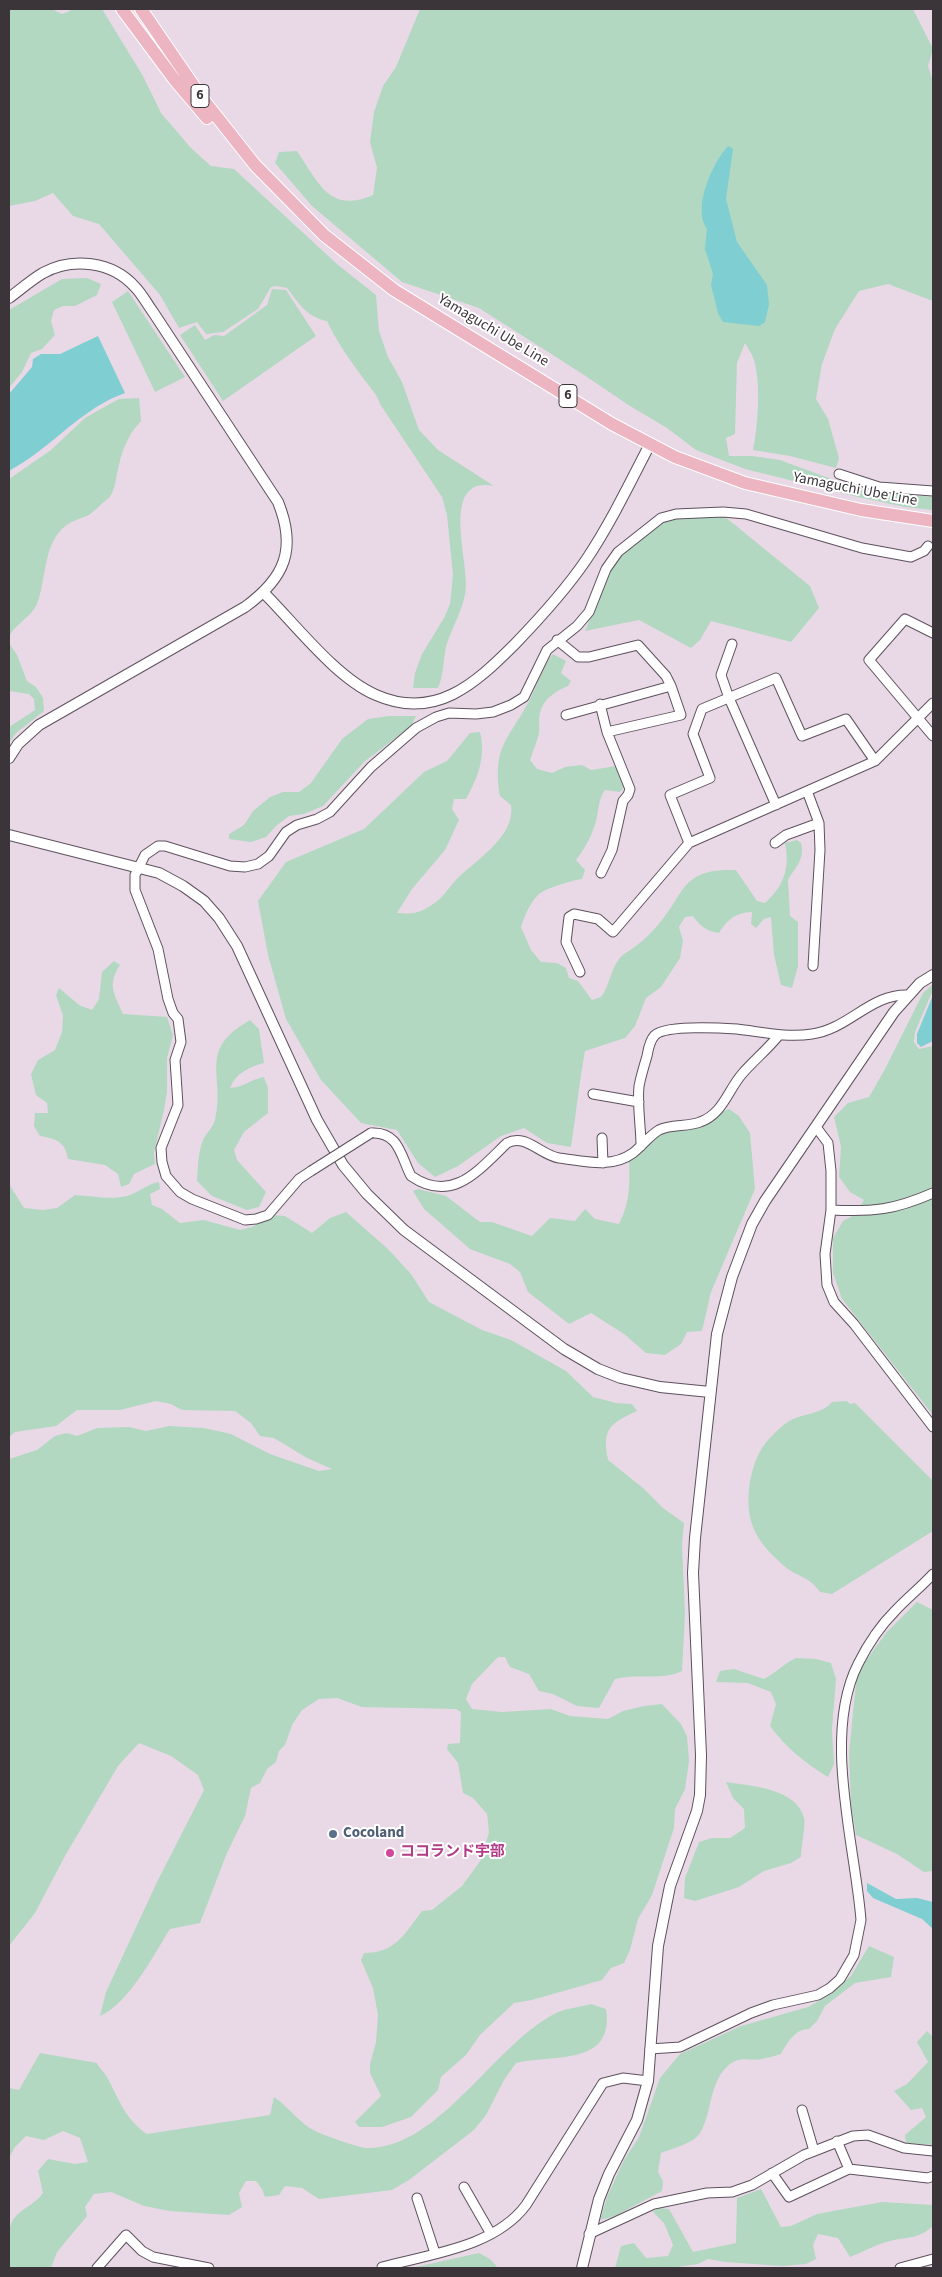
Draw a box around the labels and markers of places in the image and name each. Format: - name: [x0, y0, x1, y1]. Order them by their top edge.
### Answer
- place label: Cocoland: [343, 1825, 404, 1843]
- marker: Cocoland: [327, 1828, 339, 1840]
- place label: ココランド宇部: [400, 1844, 505, 1862]
- marker: ココランド宇部: [384, 1847, 396, 1859]

